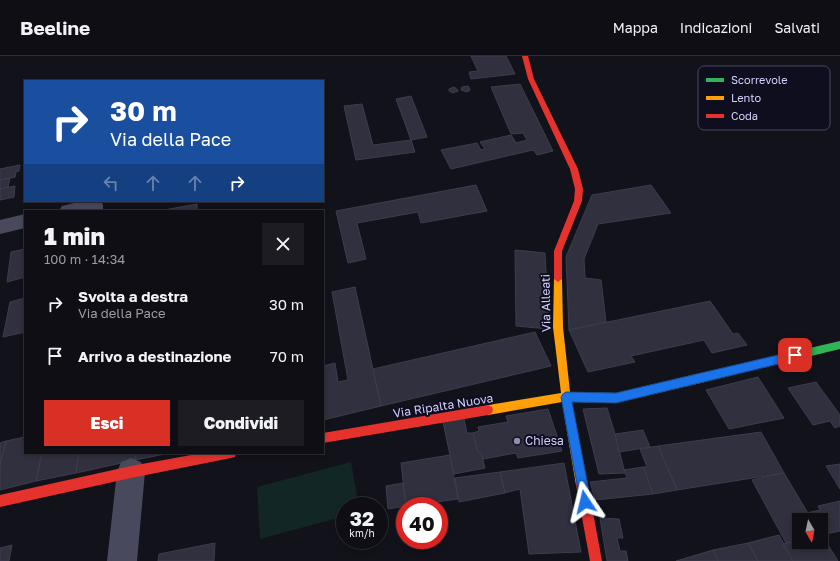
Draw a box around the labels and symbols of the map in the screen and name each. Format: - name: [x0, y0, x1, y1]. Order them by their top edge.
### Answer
- legend: [698, 66, 830, 130]
- text: Scorrevole: [731, 73, 788, 86]
- text: Lento: [731, 91, 762, 104]
- text: Coda: [731, 109, 758, 122]
- street label: Via Alleati: [537, 274, 554, 332]
- pin: [778, 338, 812, 372]
- street label: Via Ripalta Nuova: [392, 390, 494, 421]
- place label: Chiesa: [525, 433, 564, 448]
- marker: Chiesa: [512, 436, 522, 446]
- position arrow: [564, 481, 606, 523]
- speed limit sign: 40: [396, 497, 448, 549]
- north arrow: [792, 513, 828, 549]

